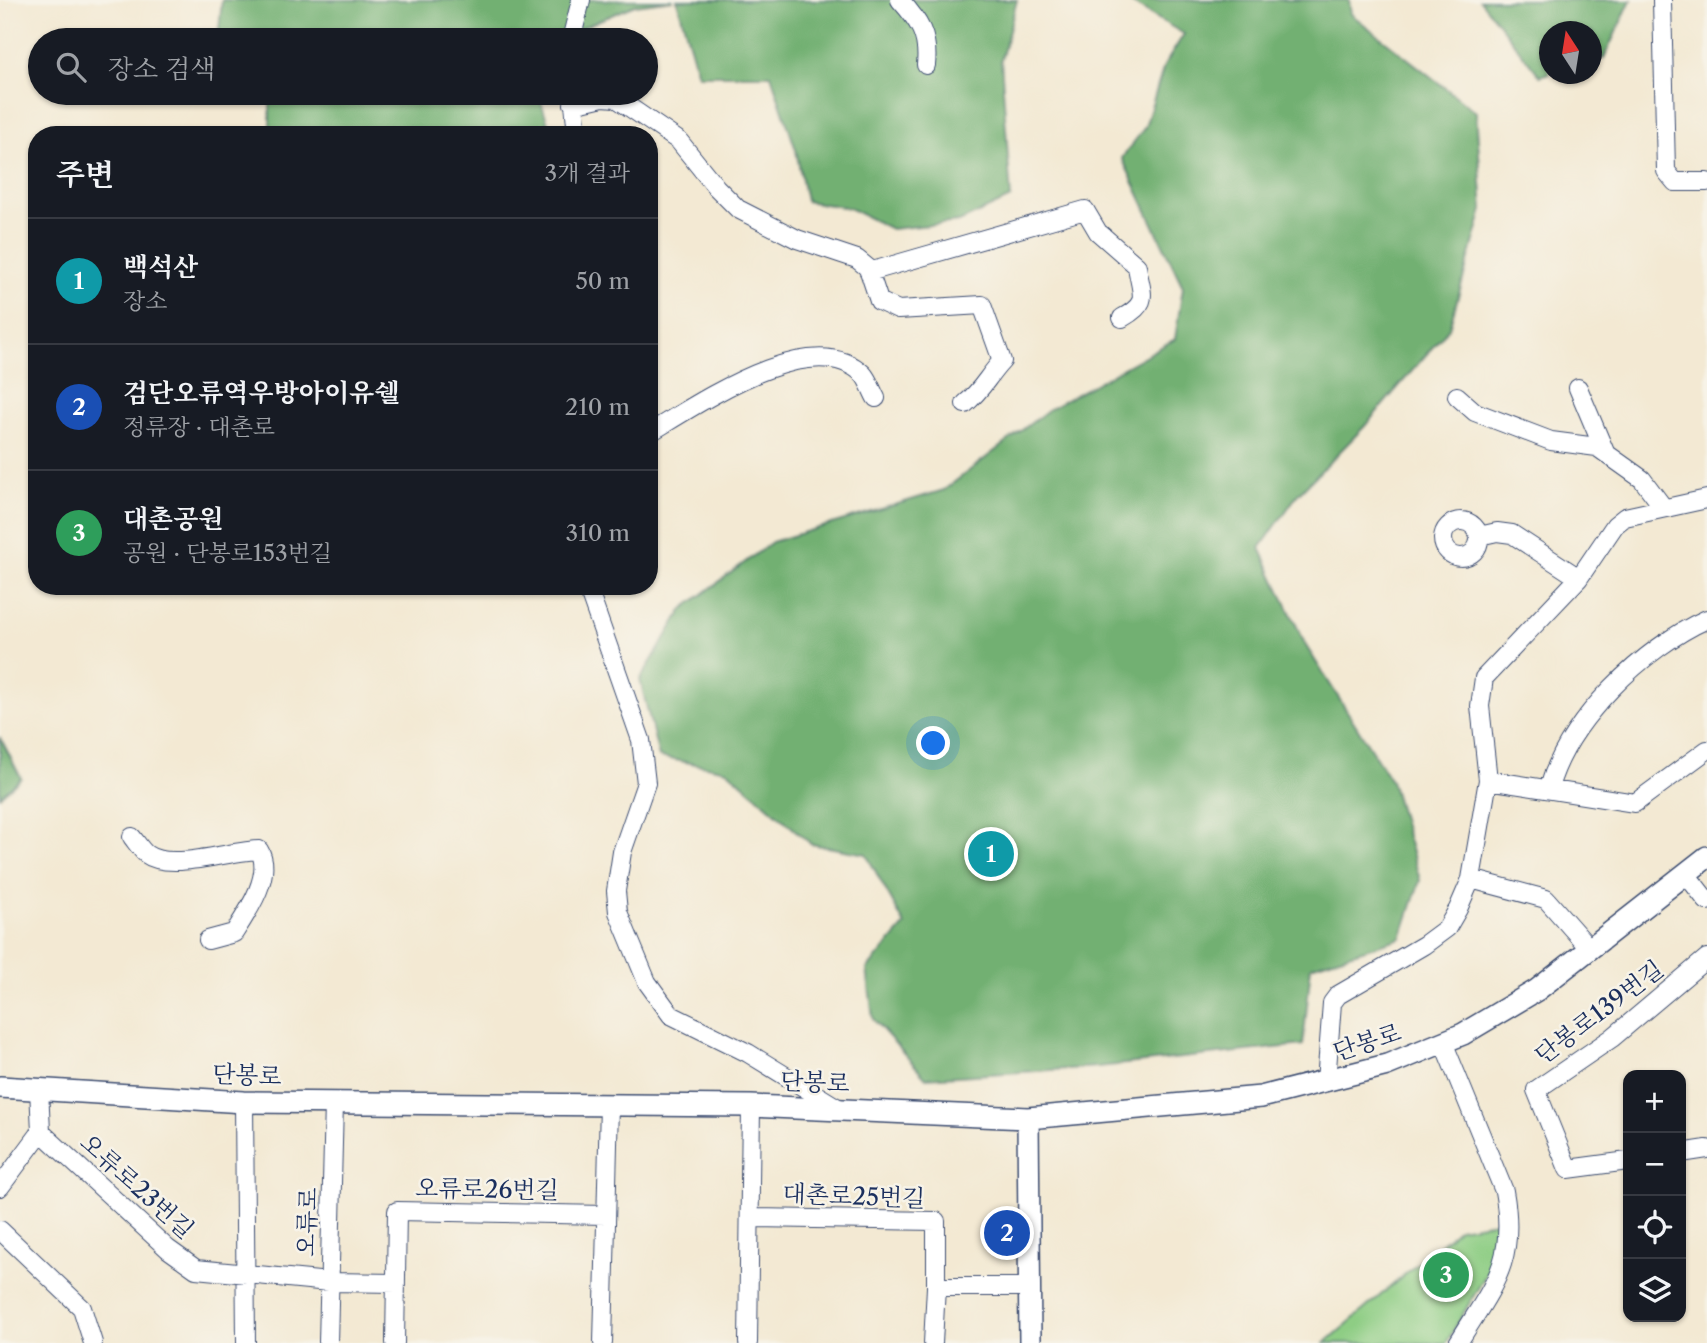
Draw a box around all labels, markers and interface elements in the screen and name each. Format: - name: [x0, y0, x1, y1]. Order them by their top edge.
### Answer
- north arrow: [1539, 21, 1602, 84]
- search box: [28, 28, 658, 105]
- icon: search: [52, 48, 90, 86]
- text: 장소 검색: [108, 53, 215, 85]
- text: 주변: [56, 156, 114, 193]
- text: 3개 결과: [545, 159, 630, 187]
- text: 백석산: [123, 251, 198, 283]
- text: 1: [74, 267, 84, 295]
- text: 50 m: [575, 267, 630, 295]
- text: 장소: [123, 287, 167, 315]
- text: 검단오류역우방아이유쉘: [123, 377, 399, 409]
- text: 2: [72, 393, 86, 421]
- text: 210 m: [565, 393, 630, 421]
- text: 정류장 · 대촌로: [123, 413, 275, 441]
- text: 대촌공원: [123, 503, 223, 535]
- text: 3: [73, 519, 86, 547]
- text: 310 m: [566, 519, 630, 547]
- text: 공원 · 단봉로153번길: [123, 539, 332, 567]
- your location: [916, 726, 950, 760]
- pin: 1: [968, 828, 1014, 880]
- street label: 단봉로139번길: [1529, 954, 1669, 1070]
- street label: 단봉로: [1329, 1017, 1405, 1067]
- street label: 단봉로: [212, 1059, 282, 1091]
- street label: 단봉로: [780, 1066, 850, 1098]
- map controls: [1623, 1070, 1686, 1322]
- button: +: [1623, 1070, 1686, 1133]
- street label: 오류로23번길: [74, 1127, 200, 1245]
- button: −: [1623, 1133, 1686, 1196]
- street label: 오류로26번길: [415, 1173, 559, 1205]
- street label: 대촌로25번길: [782, 1179, 926, 1213]
- street label: 오류로: [291, 1187, 323, 1257]
- button: locate: [1623, 1196, 1686, 1259]
- pin: 2: [984, 1207, 1030, 1259]
- pin: 3: [1423, 1249, 1469, 1301]
- button: layers: [1623, 1259, 1686, 1322]

